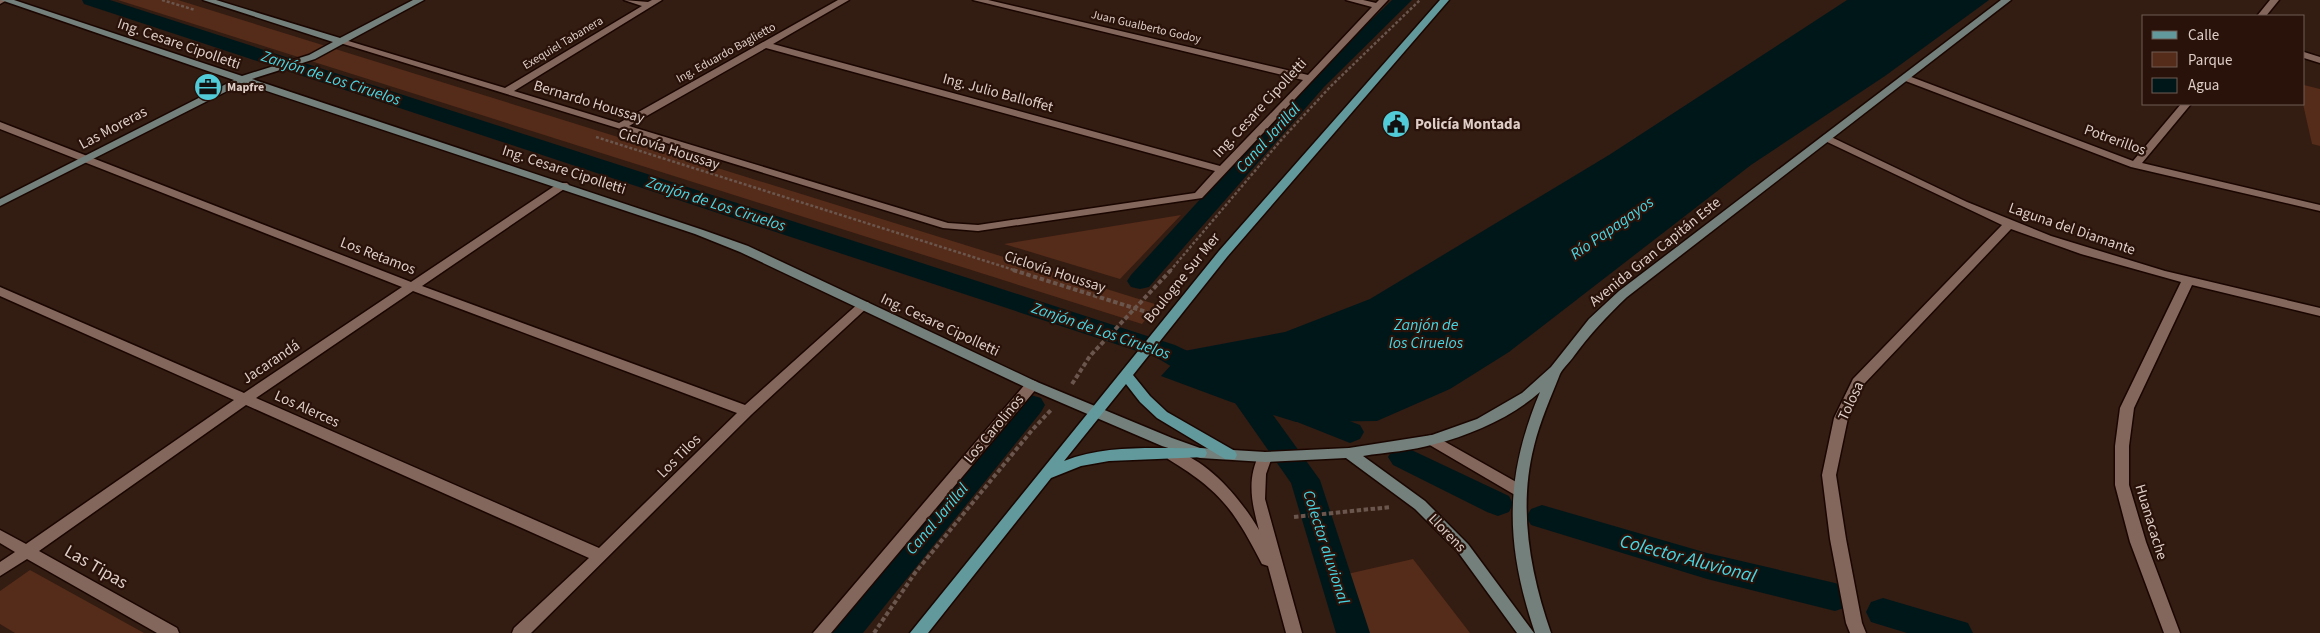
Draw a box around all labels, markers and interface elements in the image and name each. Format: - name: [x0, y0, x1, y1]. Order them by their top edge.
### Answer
- street label: Juan Gualberto Godoy: [1089, 6, 1203, 48]
- street label: Exequiel Tabanera: [520, 12, 606, 74]
- street label: Ing. Cesare Cipolletti: [115, 13, 243, 75]
- legend: [2142, 15, 2305, 105]
- street label: Ing. Eduardo Baglietto: [673, 19, 779, 87]
- text: Calle: [2188, 25, 2219, 46]
- water label: Zanjón de Los Ciruelos: [257, 45, 404, 111]
- text: Parque: [2188, 50, 2232, 71]
- street label: Ing. Cesare Cipolletti: [1208, 54, 1312, 162]
- street label: Ing. Julio Balloffet: [940, 68, 1056, 118]
- office icon: Mapfre: [193, 72, 223, 102]
- street label: Bernardo Houssay: [531, 75, 647, 129]
- text: Agua: [2188, 75, 2219, 96]
- place label: Mapfre: [227, 79, 264, 96]
- water label: Canal Jarillal: [1231, 98, 1305, 178]
- street label: Las Moreras: [75, 101, 151, 155]
- public building icon: Policía Montada: [1381, 109, 1411, 139]
- place label: Policía Montada: [1415, 114, 1521, 135]
- street label: Potrerillos: [2081, 119, 2149, 161]
- street label: Ciclovía Houssay: [616, 123, 722, 175]
- street label: Ing. Cesare Cipolletti: [499, 140, 629, 200]
- water label: Zanjón de Los Ciruelos: [642, 171, 789, 237]
- water label: Río Papagayos: [1566, 191, 1659, 265]
- street label: Avenida Gran Capitán Este: [1585, 192, 1725, 312]
- street label: Laguna del Diamante: [2006, 197, 2138, 261]
- street label: Boulogne Sur Mer: [1139, 228, 1226, 328]
- street label: Los Retamos: [337, 232, 419, 280]
- street label: Ciclovía Houssay: [1002, 246, 1108, 298]
- street label: Ing. Cesare Cipolletti: [877, 288, 1003, 362]
- water label: Zanjón de Los Ciruelos: [1028, 297, 1174, 365]
- water label: Zanjón de los Ciruelos: [1389, 314, 1464, 354]
- street label: Jacarandá: [238, 335, 304, 389]
- street label: Tolosa: [1833, 378, 1869, 424]
- street label: Los Alerces: [271, 385, 343, 433]
- street label: Los Carolinos: [959, 390, 1029, 468]
- street label: Los Tilos: [652, 429, 706, 483]
- water label: Canal Jarillal: [901, 479, 973, 559]
- street label: Huanacache: [2130, 482, 2172, 562]
- water label: Colector aluvional: [1297, 487, 1355, 607]
- street label: Llorens: [1423, 509, 1471, 557]
- water label: Colector Aluvional: [1617, 528, 1760, 590]
- street label: Las Tipas: [60, 539, 132, 595]

